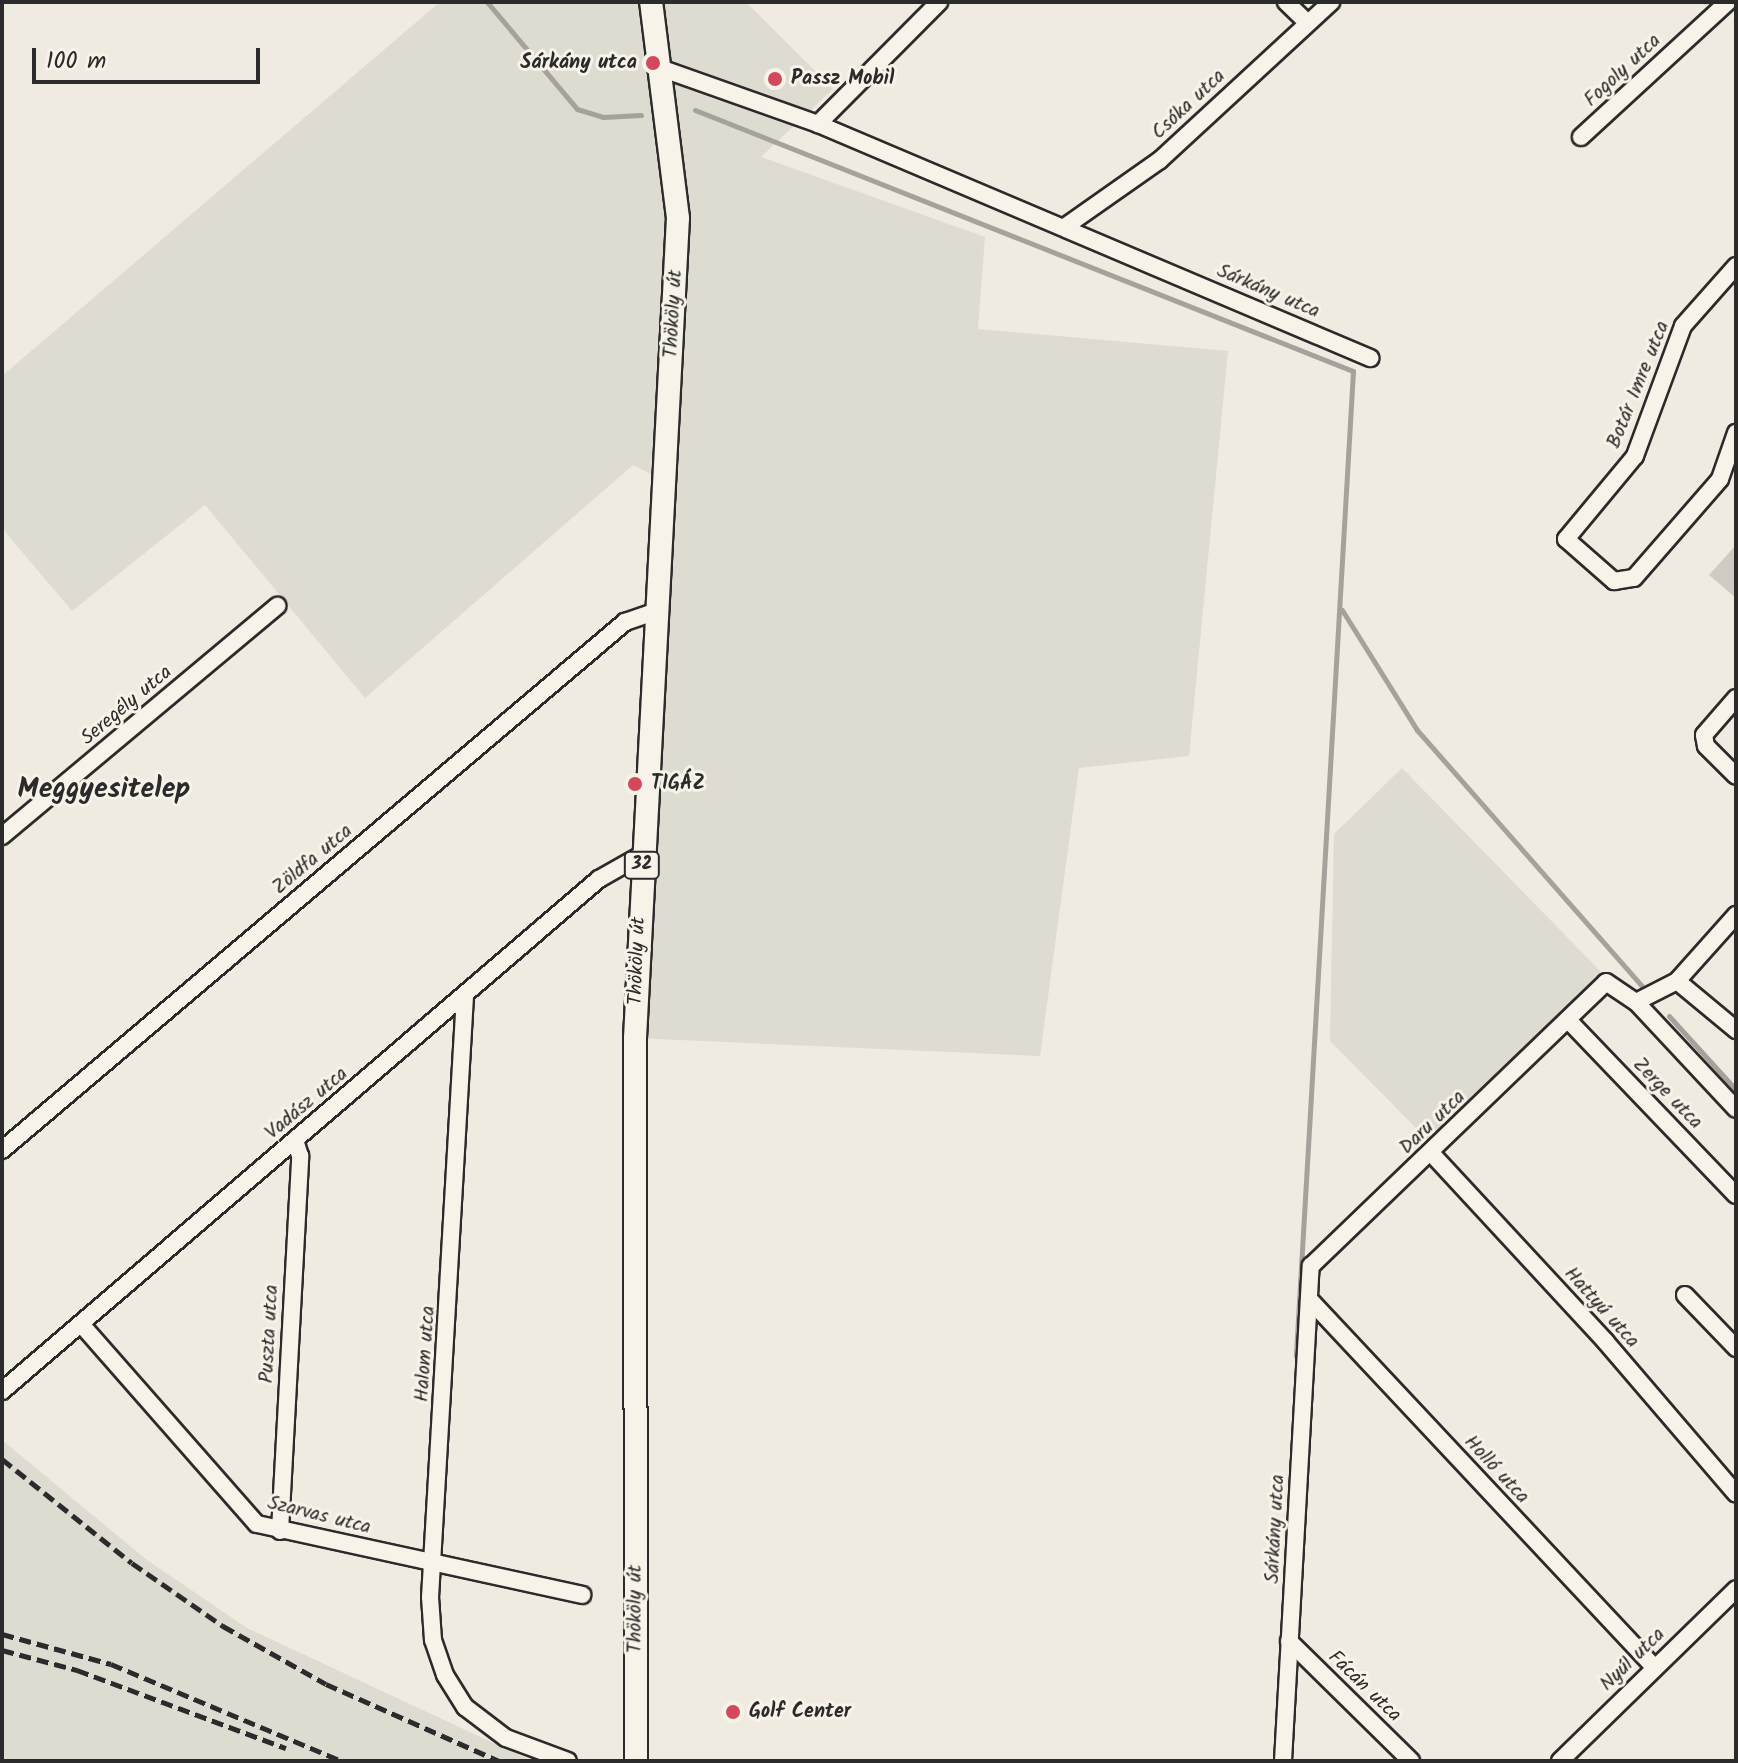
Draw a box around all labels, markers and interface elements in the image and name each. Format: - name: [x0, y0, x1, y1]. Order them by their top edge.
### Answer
- street label: Fogoly utca: [1580, 29, 1666, 113]
- scale bar: [36, 32, 264, 82]
- text: 100 m: [46, 42, 106, 81]
- place label: Sárkány utca: [520, 51, 637, 75]
- marker: Sárkány utca: [644, 54, 662, 72]
- street label: Csóka utca: [1147, 65, 1231, 145]
- place label: Passz Mobil: [791, 67, 894, 91]
- marker: Passz Mobil: [766, 70, 784, 88]
- street label: Sárkány utca: [1213, 260, 1323, 324]
- street label: Thököly út: [660, 269, 688, 359]
- street label: Botár Imre utca: [1603, 318, 1675, 452]
- street label: Seregély utca: [77, 661, 177, 751]
- place label: TIGÁZ: [651, 772, 706, 796]
- district label: Meggyesitelep: [18, 773, 190, 807]
- marker: TIGÁZ: [626, 775, 644, 793]
- street label: Zöldfa utca: [268, 820, 358, 900]
- road number: 32: [622, 851, 662, 879]
- street label: Thököly út: [624, 916, 652, 1006]
- street label: Zerge utca: [1627, 1053, 1707, 1135]
- street label: Vadász utca: [261, 1063, 353, 1145]
- street label: Daru utca: [1395, 1086, 1471, 1160]
- street label: Hattyú utca: [1558, 1262, 1644, 1354]
- street label: Puszta utca: [255, 1284, 285, 1384]
- street label: Halom utca: [411, 1305, 441, 1403]
- street label: Holló utca: [1458, 1431, 1534, 1509]
- street label: Sárkány utca: [1261, 1474, 1291, 1584]
- street label: Szarvas utca: [265, 1492, 373, 1540]
- street label: Thököly út: [624, 1565, 648, 1653]
- street label: Nyúl utca: [1596, 1623, 1670, 1697]
- street label: Fácán utca: [1322, 1646, 1406, 1728]
- place label: Golf Center: [749, 1700, 851, 1724]
- marker: Golf Center: [724, 1703, 742, 1721]

